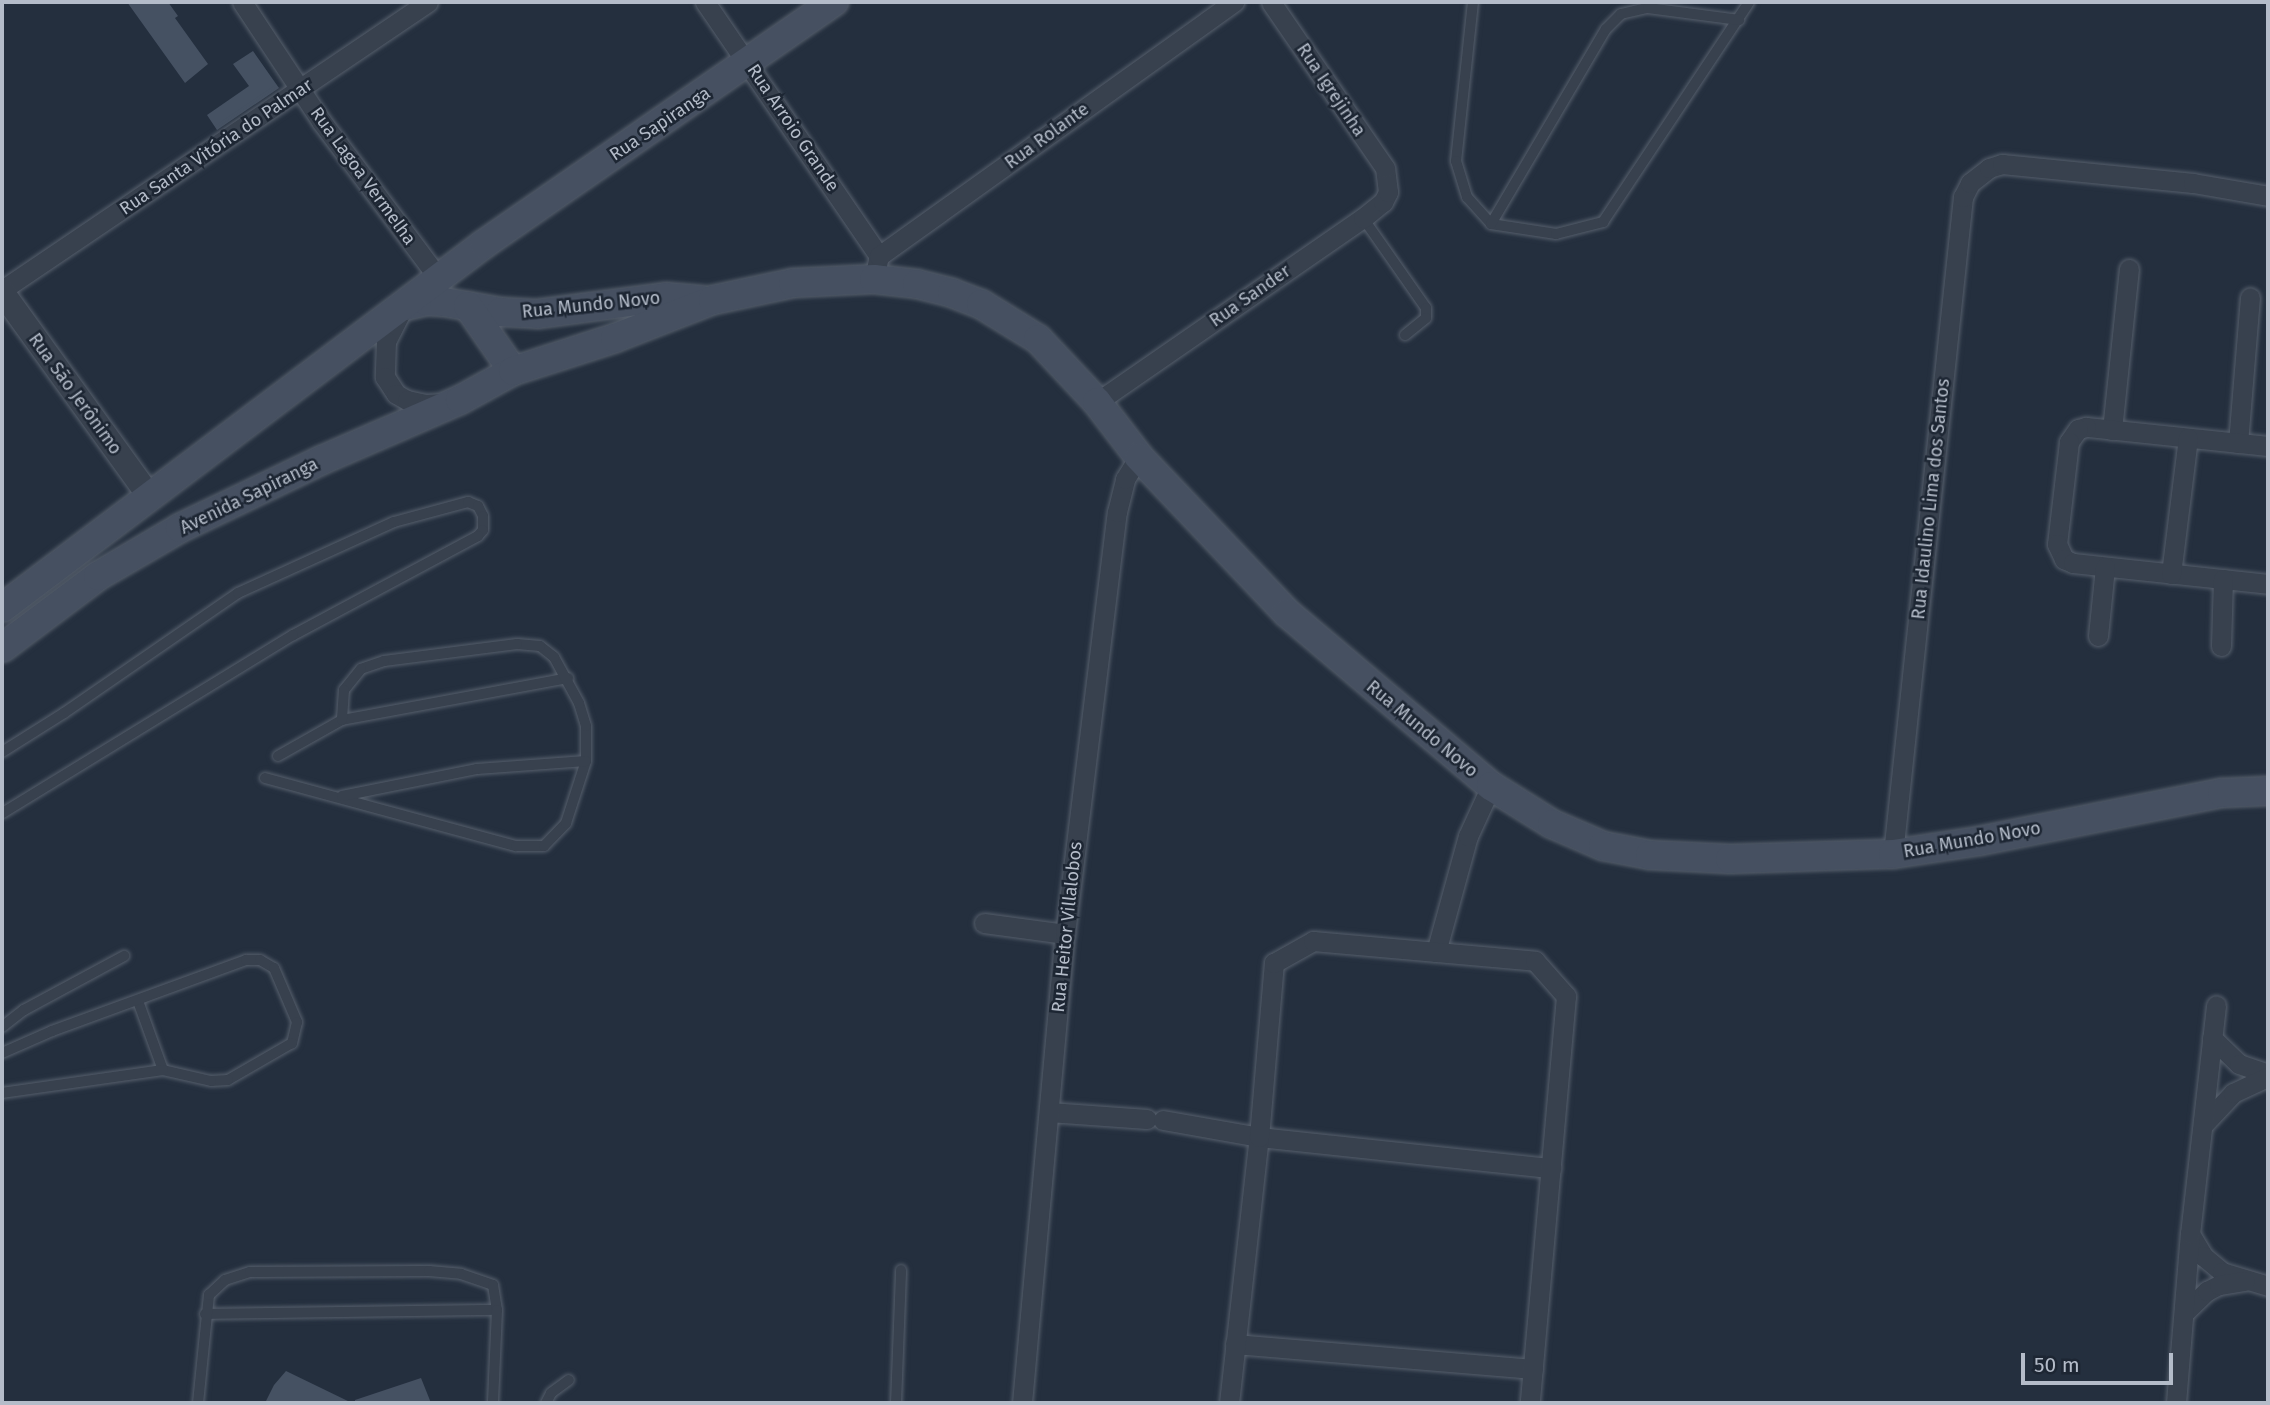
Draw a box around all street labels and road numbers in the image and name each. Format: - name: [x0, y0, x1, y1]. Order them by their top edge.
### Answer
- street label: Rua Igrejinha: [1292, 39, 1370, 141]
- street label: Rua Arroio Grande: [742, 60, 844, 196]
- street label: Rua Santa Vitória do Palmar: [115, 74, 317, 220]
- street label: Rua Sapiranga: [606, 82, 714, 166]
- street label: Rua Rolante: [1001, 98, 1093, 174]
- street label: Rua Lagoa Vermelha: [306, 103, 420, 249]
- street label: Rua Sander: [1205, 260, 1295, 332]
- street label: Rua Mundo Novo: [521, 287, 661, 323]
- street label: Rua São Jerônimo: [24, 329, 126, 459]
- street label: Rua Idaulino Lima dos Santos: [1908, 377, 1954, 621]
- street label: Avenida Sapiranga: [177, 453, 321, 539]
- street label: Rua Mundo Novo: [1362, 676, 1482, 782]
- street label: Rua Mundo Novo: [1902, 817, 2042, 863]
- street label: Rua Heitor Villalobos: [1047, 840, 1087, 1014]

